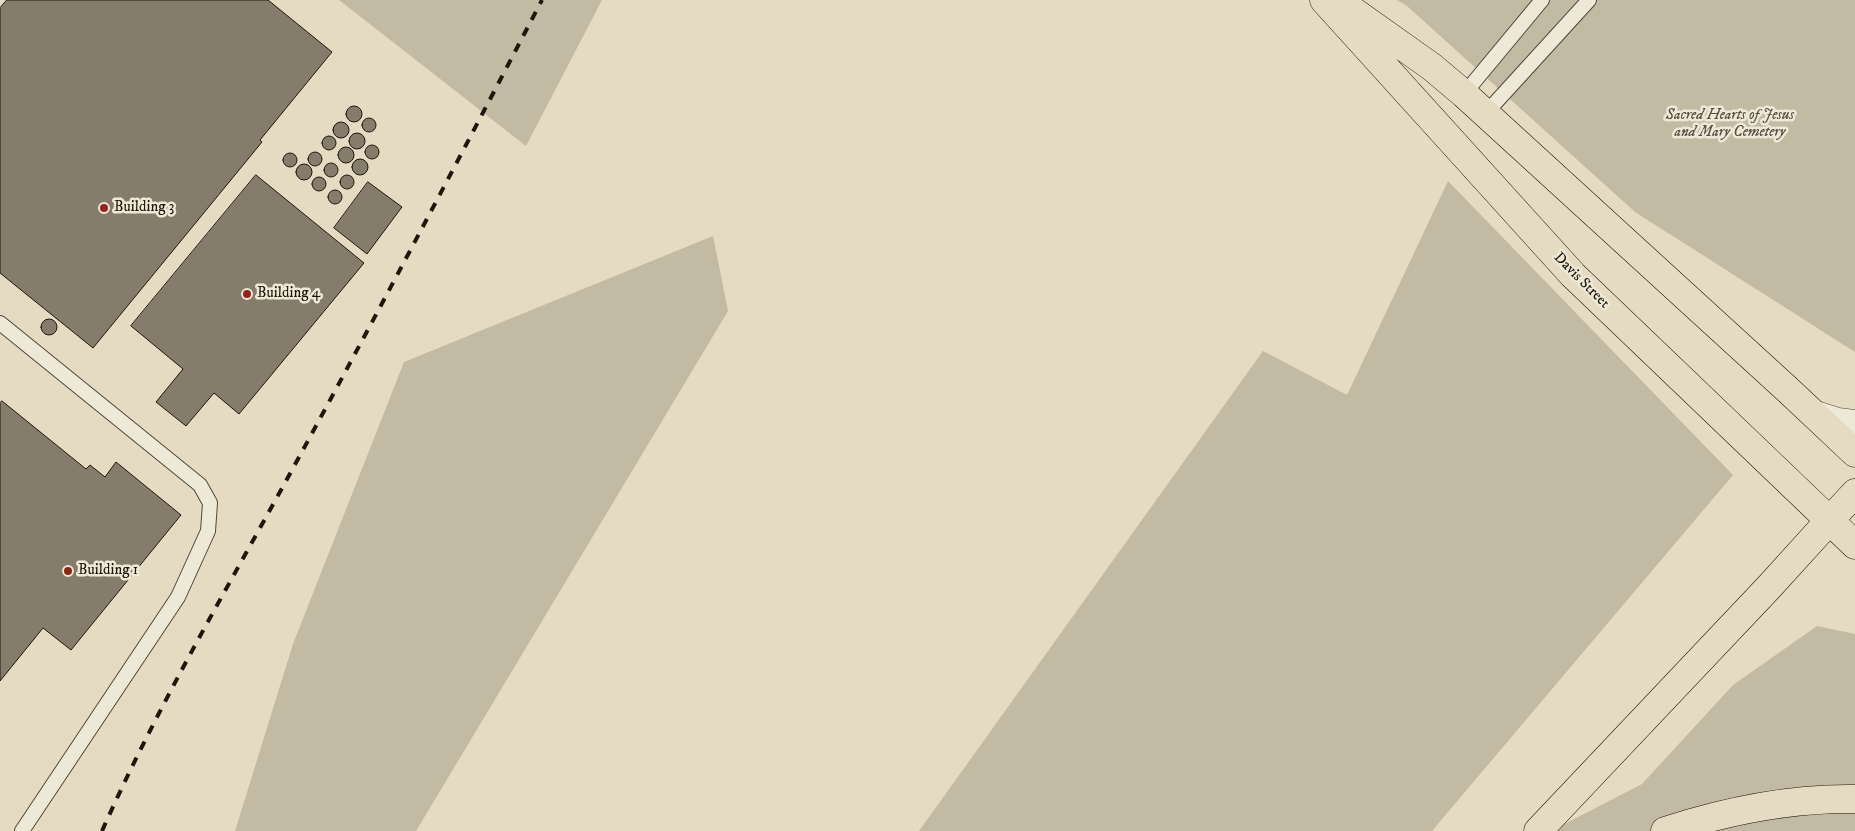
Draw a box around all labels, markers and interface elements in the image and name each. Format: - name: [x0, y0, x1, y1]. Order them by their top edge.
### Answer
- park label: Sacred Hearts of Jesus and Mary Cemetery: [1666, 107, 1794, 142]
- place label: Building 3: [114, 199, 174, 217]
- marker: Building 3: [98, 202, 110, 214]
- street label: Davis Street: [1549, 249, 1613, 313]
- place label: Building 4: [257, 285, 320, 303]
- marker: Building 4: [241, 288, 253, 300]
- place label: Building 1: [78, 562, 138, 580]
- marker: Building 1: [62, 565, 74, 577]

